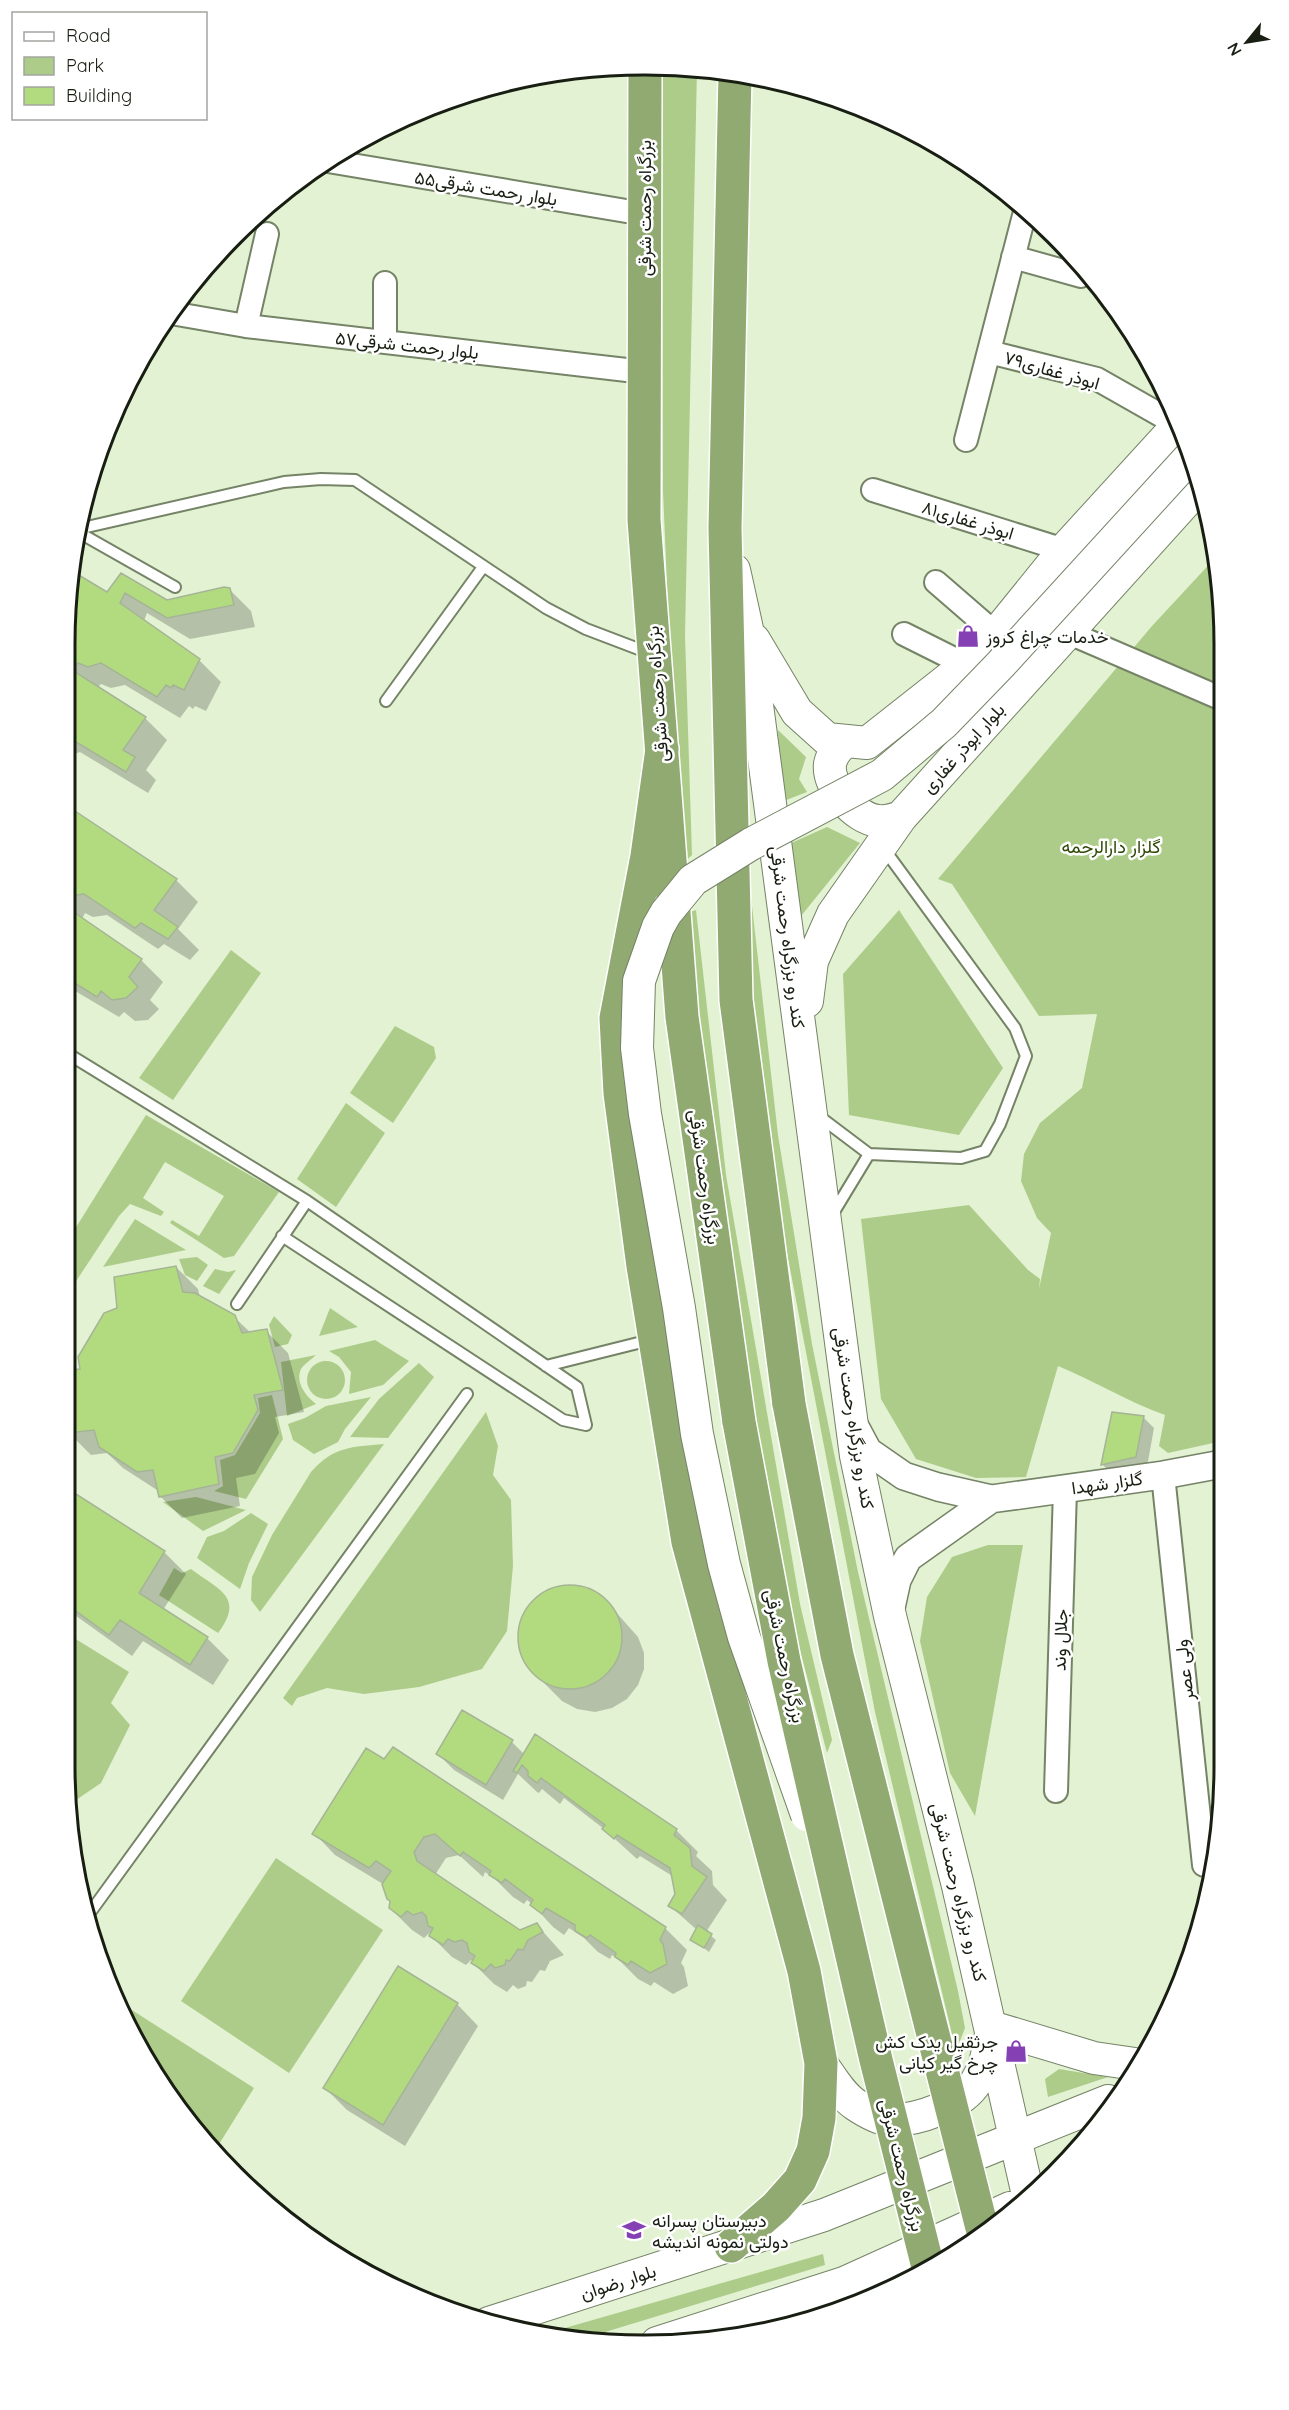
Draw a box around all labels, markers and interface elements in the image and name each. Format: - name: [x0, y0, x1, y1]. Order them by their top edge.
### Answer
- legend: [12, 12, 207, 120]
- north arrow: [1217, 12, 1277, 72]
- text: Road: [66, 24, 111, 47]
- text: N: [1222, 39, 1246, 60]
- text: Park: [66, 54, 104, 77]
- text: Building: [66, 84, 132, 107]
- street label: بزرگراه رحمت شرقی: [633, 140, 656, 276]
- street label: بلوار رحمت شرقی۵۵: [413, 165, 559, 211]
- street label: ۵۷بلوار رحمت شرقی: [334, 326, 480, 364]
- street label: ۷۹ابوذر غفاری: [1002, 345, 1102, 395]
- street label: ۸۱ابوذر غفاری: [919, 495, 1017, 545]
- shop icon: خدمات چراغ کروز: [955, 623, 981, 649]
- street label: بزرگراه رحمت شرقی: [641, 625, 673, 763]
- place label: خدمات چراغ کروز: [985, 625, 1109, 649]
- street label: بلوار ابوذر غفاری: [917, 698, 1009, 798]
- park label: گلزار دارالرحمه: [1061, 835, 1161, 858]
- street label: کند رو بزرگراه رحمت شرقی: [765, 844, 811, 1030]
- street label: بزرگراه رحمت شرقی: [684, 1108, 726, 1246]
- street label: کند رو بزرگراه رحمت شرقی: [828, 1326, 880, 1510]
- street label: گلزار شهدا: [1070, 1467, 1144, 1499]
- street label: بزرگراه رحمت شرقی: [760, 1587, 810, 1725]
- street label: جلال وند: [1047, 1609, 1073, 1671]
- street label: ولی عصر: [1169, 1638, 1199, 1703]
- street label: کند رو بزرگراه رحمت شرقی: [926, 1800, 992, 1984]
- place label: جرثقیل یدک کش چرخ گیر کیانی: [875, 2030, 998, 2075]
- shop icon: جرثقیل یدک کش چرخ گیر کیانی: [1003, 2038, 1029, 2064]
- street label: بزرگراه رحمت شرقی: [874, 2096, 930, 2234]
- place label: دبیرستان پسرانه دولتی نمونه اندیشه: [652, 2209, 789, 2253]
- school or university icon: دبیرستان پسرانه دولتی نمونه اندیشه: [621, 2217, 647, 2243]
- street label: بلوار رضوان: [577, 2259, 659, 2305]

